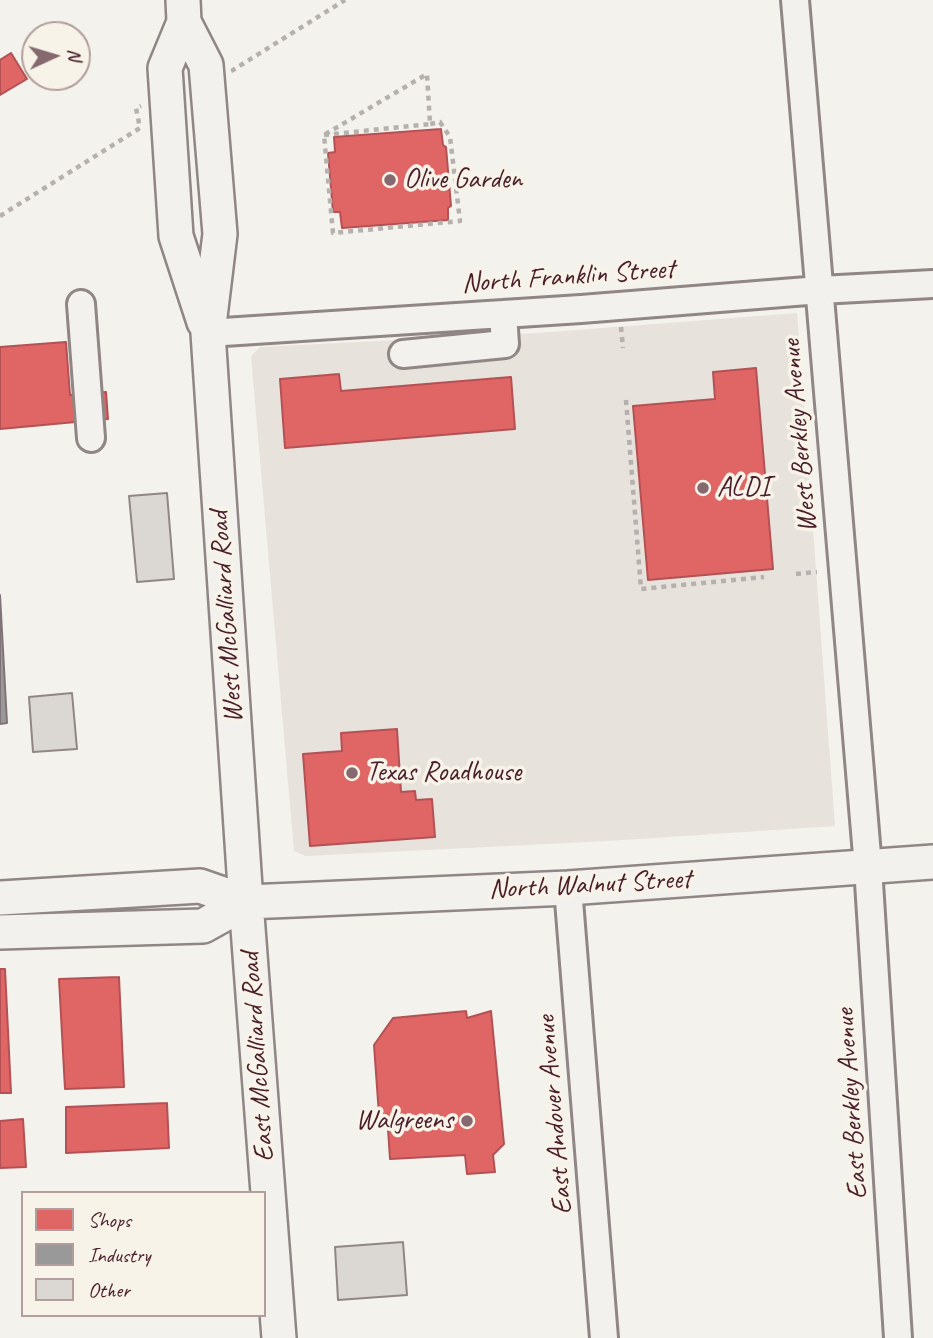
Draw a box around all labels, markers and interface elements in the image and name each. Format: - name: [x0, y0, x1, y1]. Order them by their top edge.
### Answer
- north arrow: [21, 21, 91, 91]
- text: N: [63, 48, 87, 61]
- place label: Olive Garden: [404, 163, 522, 197]
- marker: Olive Garden: [382, 172, 398, 188]
- street label: North Franklin Street: [460, 253, 676, 301]
- street label: West Berkley Avenue: [775, 338, 825, 534]
- place label: ALDI: [717, 471, 770, 505]
- marker: ALDI: [695, 480, 711, 496]
- street label: West McGalliard Road: [203, 510, 251, 724]
- place label: Texas Roadhouse: [366, 756, 521, 790]
- marker: Texas Roadhouse: [344, 765, 360, 781]
- street label: North Walnut Street: [488, 863, 692, 907]
- street label: East McGalliard Road: [234, 951, 282, 1163]
- street label: East Berkley Avenue: [829, 1008, 875, 1200]
- street label: East Andover Avenue: [530, 1014, 580, 1216]
- place label: Walgreens: [356, 1104, 453, 1138]
- marker: Walgreens: [459, 1113, 475, 1129]
- legend: [21, 1191, 266, 1317]
- text: Shops: [88, 1207, 131, 1233]
- text: Industry: [88, 1242, 151, 1268]
- text: Other: [88, 1277, 130, 1303]

